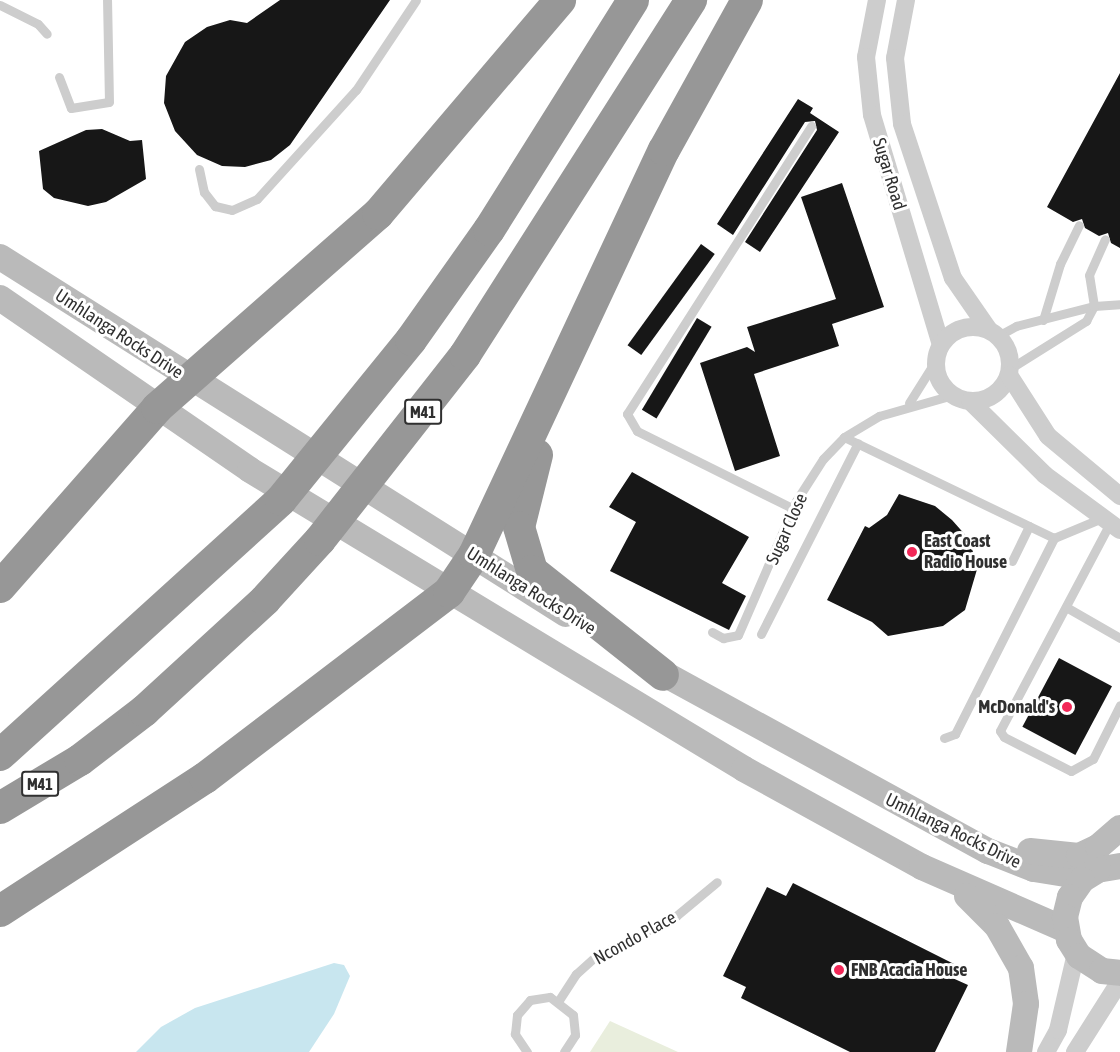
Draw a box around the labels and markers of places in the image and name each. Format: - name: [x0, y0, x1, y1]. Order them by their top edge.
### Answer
- place label: East Coast Radio House: [924, 531, 1007, 574]
- marker: East Coast Radio House: [905, 545, 919, 559]
- place label: McDonald's: [978, 696, 1055, 718]
- marker: McDonald's: [1060, 700, 1074, 714]
- place label: FNB Acacia House: [851, 959, 967, 981]
- marker: FNB Acacia House: [832, 963, 846, 977]

